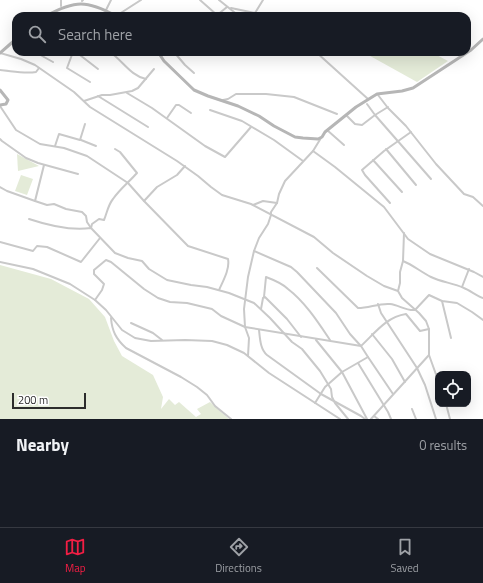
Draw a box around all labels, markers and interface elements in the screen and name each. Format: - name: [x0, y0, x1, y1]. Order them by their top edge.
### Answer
- search box: [12, 12, 471, 56]
- icon: search: [26, 23, 48, 45]
- text: Search here: [58, 23, 132, 46]
- map controls: [435, 371, 471, 407]
- button: locate: [435, 371, 471, 407]
- scale bar: [12, 391, 86, 410]
- text: 200 m: [18, 392, 48, 408]
- text: Nearby: [16, 432, 69, 458]
- text: 0 results: [419, 435, 467, 455]
- tab: Map: [64, 536, 86, 576]
- tab: Directions: [215, 536, 262, 576]
- tab: Saved: [391, 536, 419, 576]

